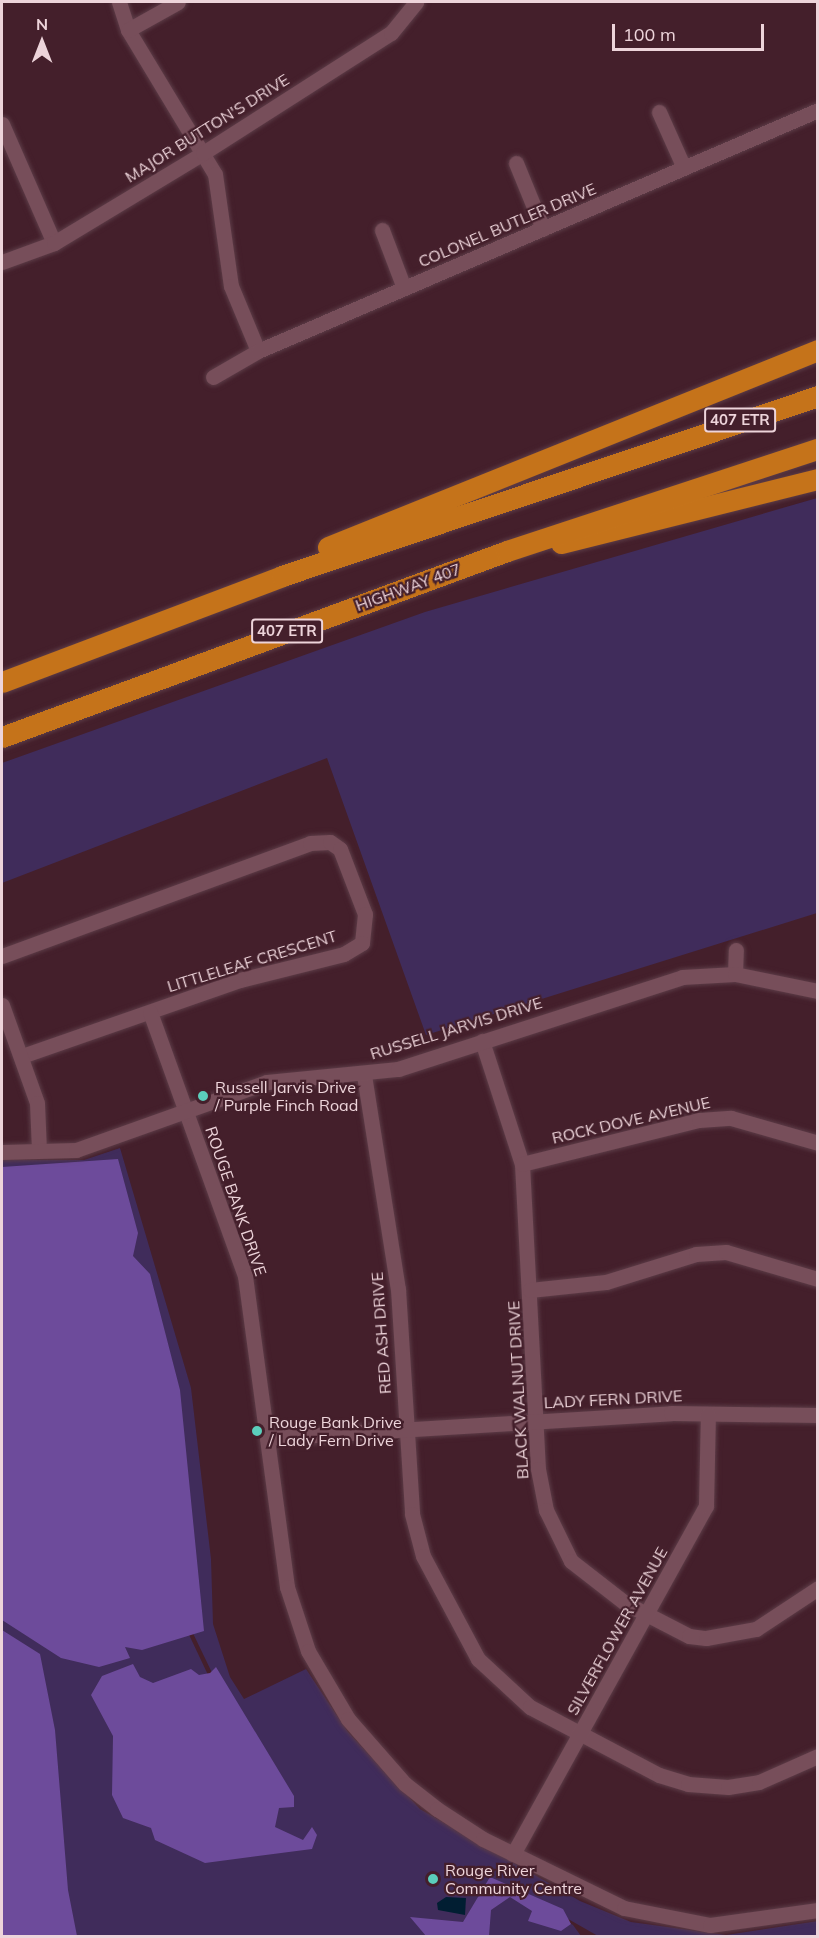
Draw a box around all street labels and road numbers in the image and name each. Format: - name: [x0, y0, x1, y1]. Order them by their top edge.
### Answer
- street label: MAJOR BUTTON'S DRIVE: [121, 70, 293, 186]
- street label: COLONEL BUTLER DRIVE: [415, 179, 599, 271]
- road number: 407 ETR: [704, 408, 776, 432]
- street label: HIGHWAY 407: [353, 559, 463, 615]
- road number: 407 ETR: [251, 619, 323, 643]
- street label: LITTLELEAF CRESCENT: [165, 926, 339, 996]
- street label: RUSSELL JARVIS DRIVE: [368, 993, 544, 1063]
- street label: ROCK DOVE AVENUE: [550, 1092, 712, 1148]
- street label: ROUGE BANK DRIVE: [201, 1124, 271, 1278]
- street label: RED ASH DRIVE: [367, 1271, 395, 1395]
- street label: BLACK WALNUT DRIVE: [504, 1300, 532, 1480]
- street label: LADY FERN DRIVE: [543, 1386, 683, 1412]
- street label: SILVERFLOWER AVENUE: [563, 1544, 671, 1718]

